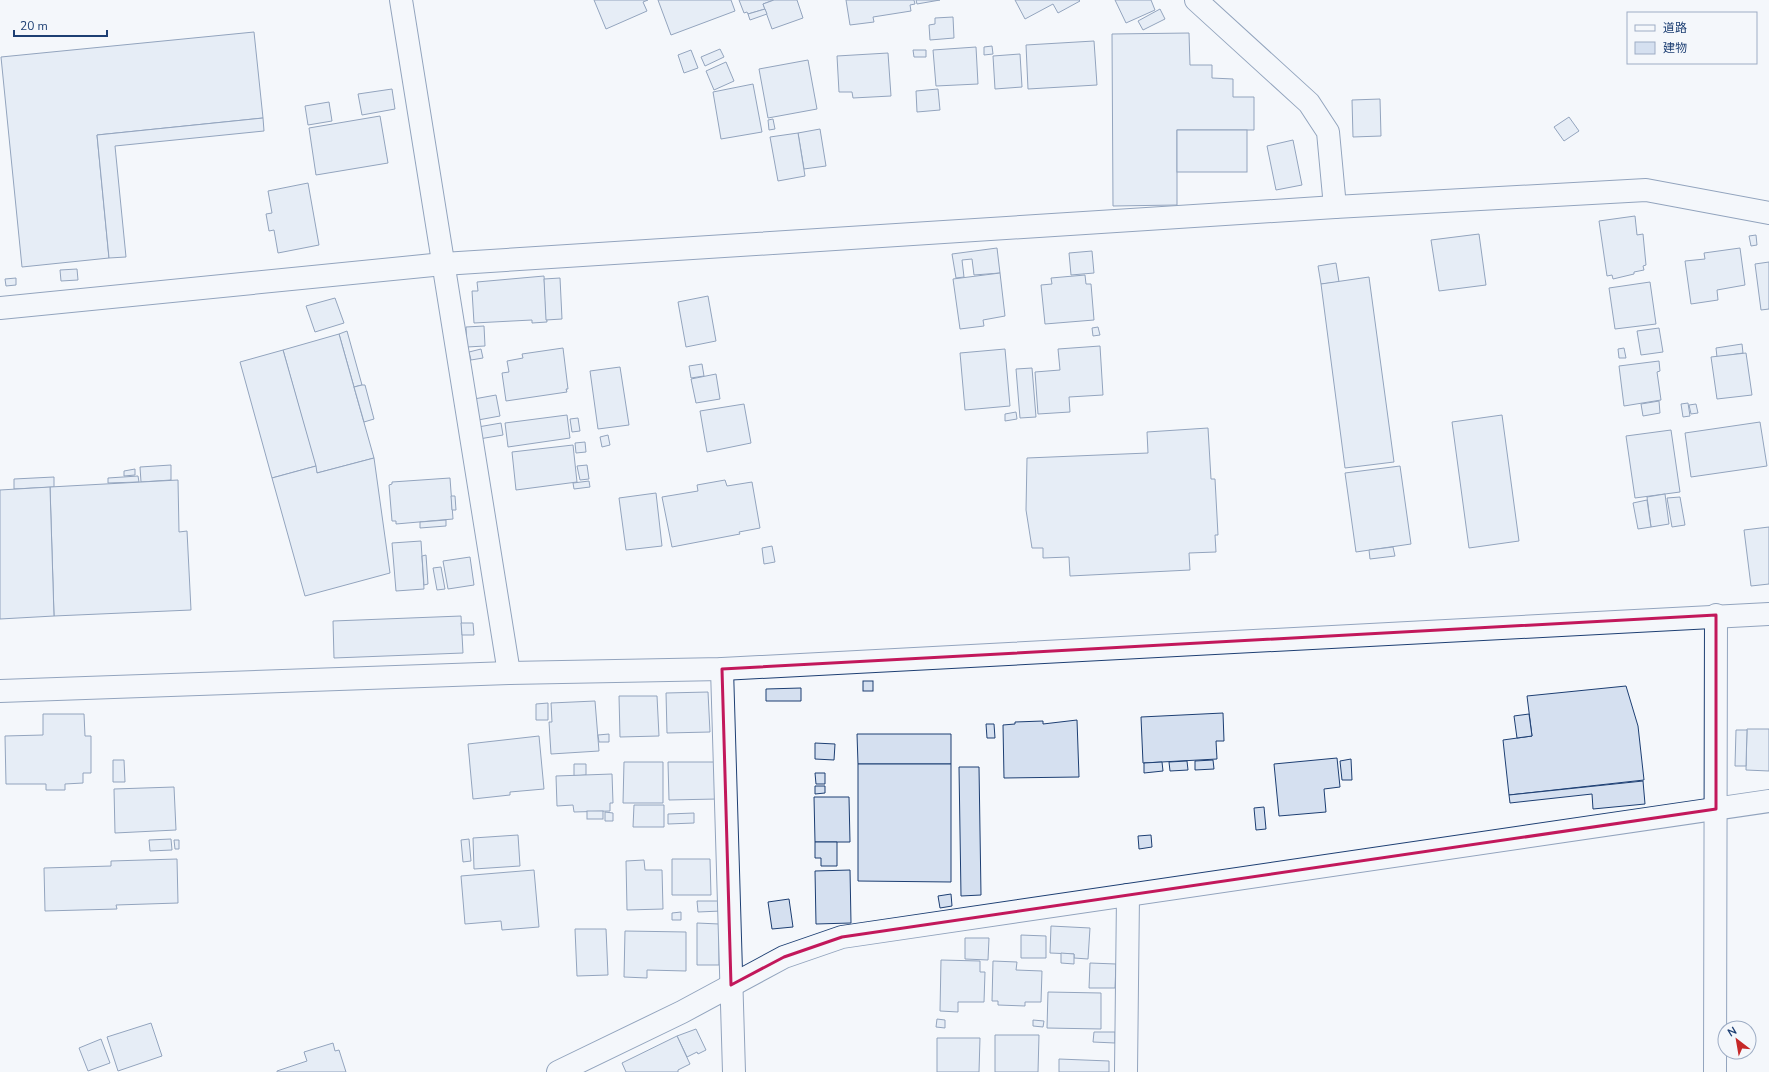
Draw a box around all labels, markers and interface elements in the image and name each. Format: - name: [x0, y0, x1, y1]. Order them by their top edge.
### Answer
- scale bar: [14, 12, 107, 38]
- legend: [1627, 12, 1757, 64]
- text: 20 m: [20, 18, 48, 34]
- text: 道路: [1663, 20, 1687, 36]
- text: 建物: [1663, 40, 1687, 56]
- north arrow: [1717, 1020, 1757, 1060]
- text: N: [1725, 1023, 1739, 1040]

